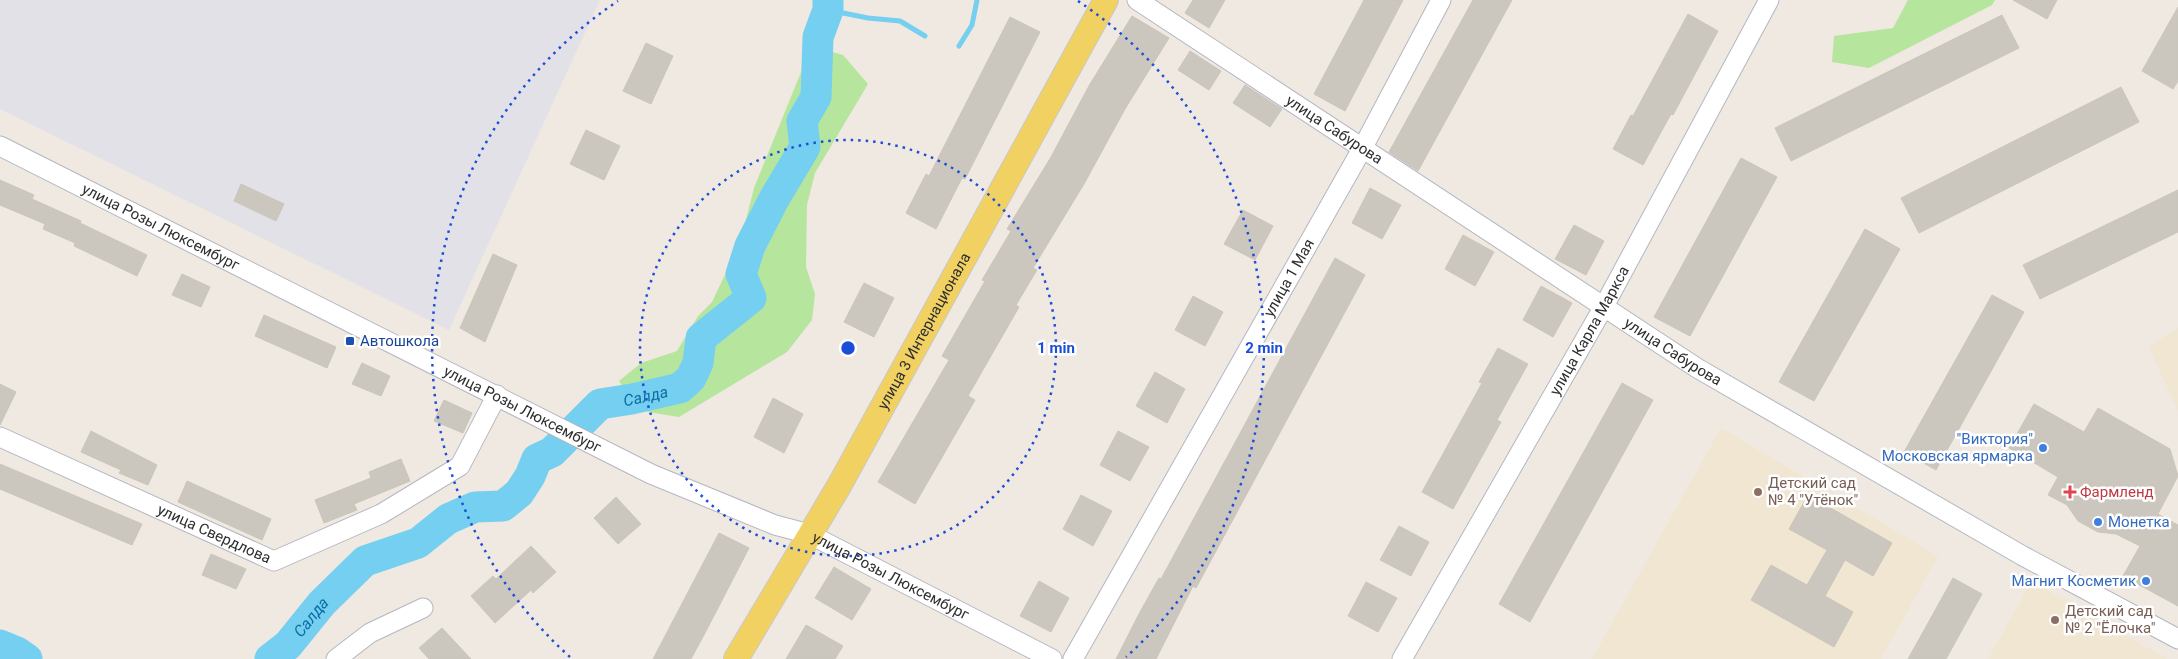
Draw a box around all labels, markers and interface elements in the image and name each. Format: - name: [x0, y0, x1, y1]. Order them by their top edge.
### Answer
- street label: улица Сабурова: [1282, 91, 1386, 168]
- street label: улица Розы Люксембург: [79, 180, 243, 274]
- street label: улица 1 Мая: [1260, 236, 1318, 320]
- street label: улица 3 Интернационала: [874, 250, 974, 413]
- street label: улица Карла Маркса: [1546, 263, 1633, 399]
- street label: улица Сабурова: [1621, 314, 1725, 389]
- place label: Автошкола: [360, 332, 439, 350]
- marker: Автошкола: [344, 335, 356, 347]
- centre of rings: [839, 339, 857, 357]
- text: 1 min: [1037, 339, 1075, 357]
- text: 2 min: [1245, 339, 1283, 357]
- street label: улица Розы Люксембург: [441, 362, 605, 457]
- water label: Салда: [622, 382, 670, 410]
- place label: "Виктория" Московская ярмарка: [1882, 430, 2033, 465]
- marker: "Виктория" Московская ярмарка: [2037, 442, 2049, 454]
- place label: Детский сад № 4 "Утёнок": [1768, 474, 1858, 509]
- place label: Фармленд: [2080, 483, 2154, 501]
- marker: Детский сад № 4 "Утёнок": [1752, 486, 1764, 498]
- marker: Фармленд: [2064, 486, 2076, 498]
- street label: улица Свердлова: [155, 500, 274, 567]
- place label: Монетка: [2108, 513, 2170, 531]
- marker: Монетка: [2092, 516, 2104, 528]
- street label: улица Розы Люксембург: [809, 528, 973, 624]
- place label: Магнит Косметик: [2011, 572, 2136, 590]
- marker: Магнит Косметик: [2140, 575, 2152, 587]
- water label: Салда: [289, 593, 332, 640]
- place label: Детский сад № 2 "Ёлочка": [2065, 602, 2156, 637]
- marker: Детский сад № 2 "Ёлочка": [2049, 614, 2061, 626]

